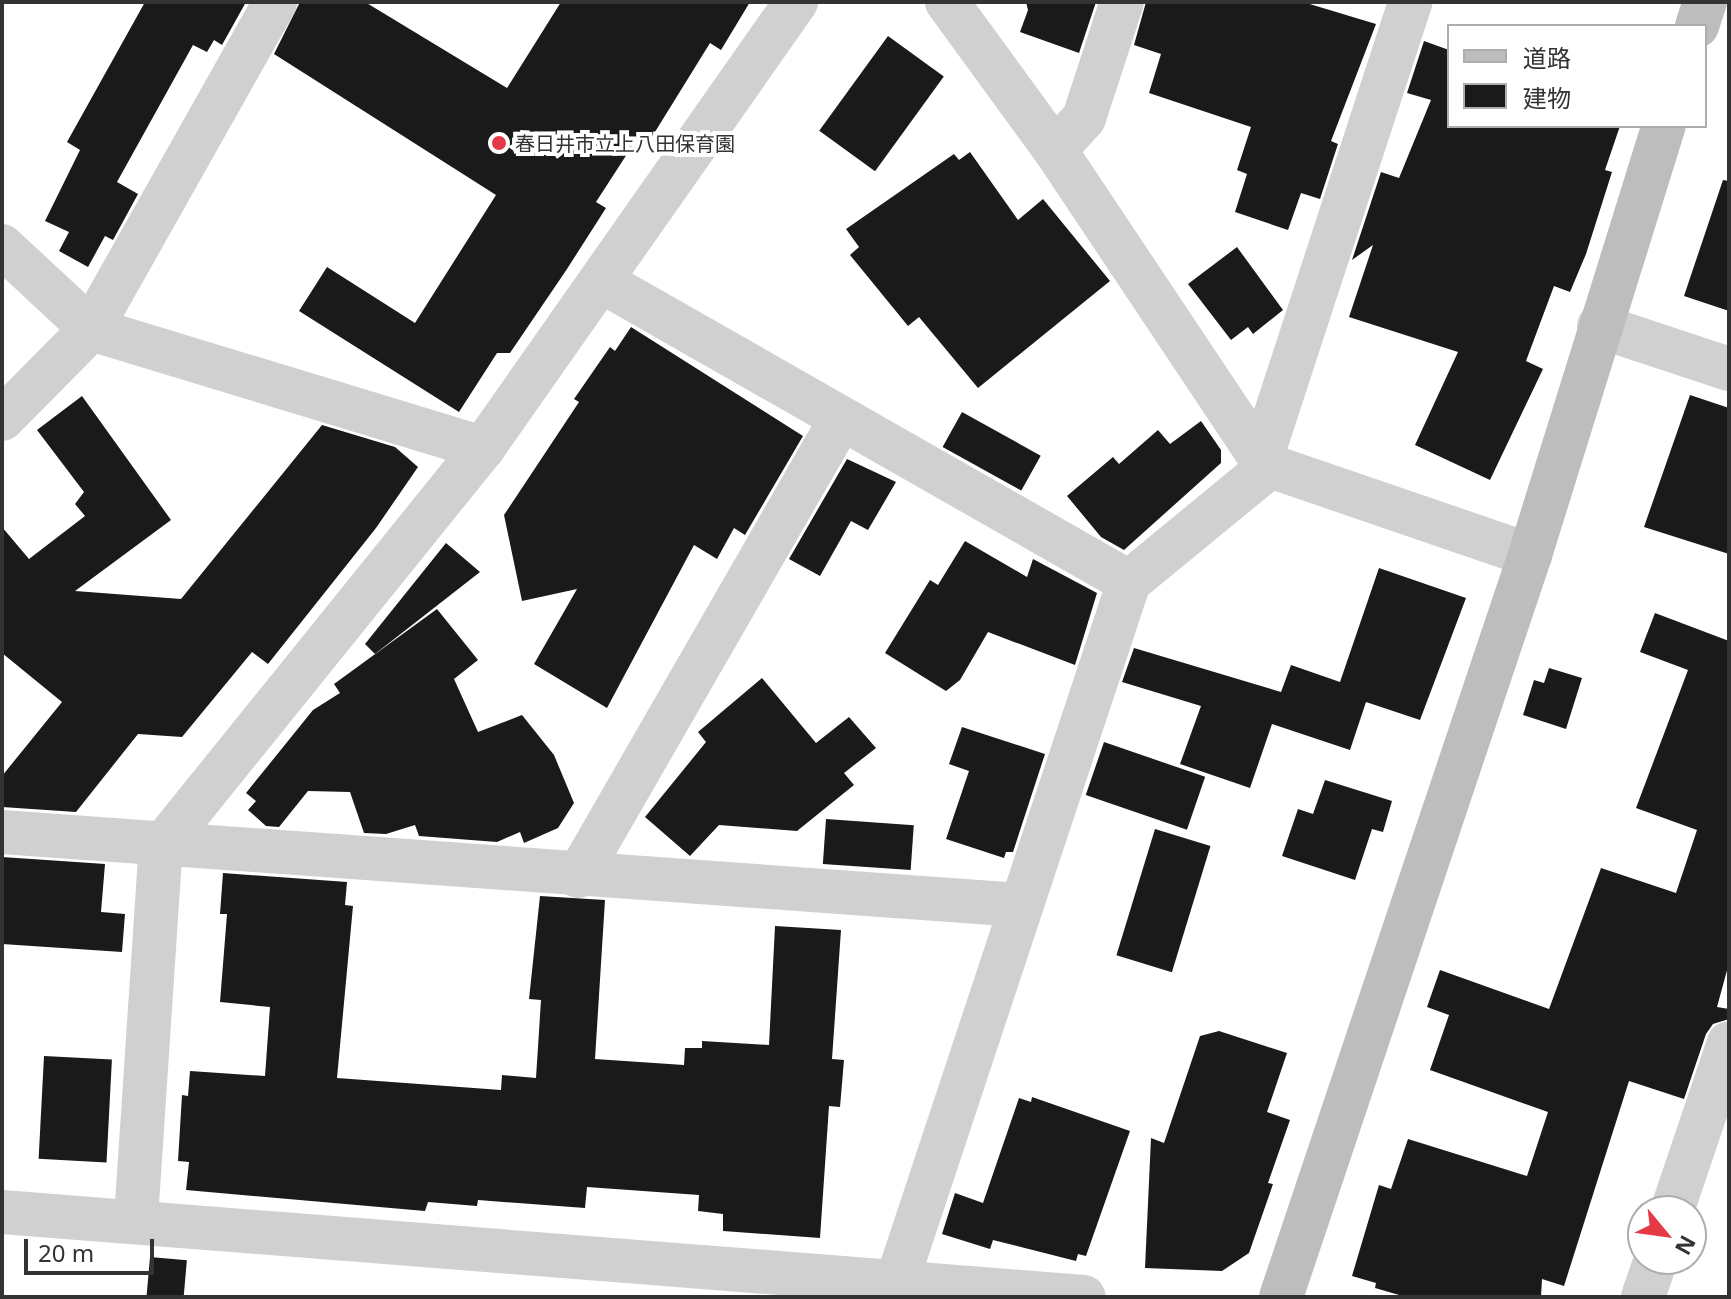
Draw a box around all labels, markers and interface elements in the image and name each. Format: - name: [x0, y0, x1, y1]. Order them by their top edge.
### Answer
- legend: [1447, 24, 1707, 128]
- text: 道路: [1523, 41, 1571, 74]
- text: 建物: [1523, 81, 1571, 114]
- place label: 春日井市立上八田保育園: [515, 131, 735, 155]
- marker: 春日井市立上八田保育園: [490, 134, 508, 152]
- north arrow: [1627, 1195, 1707, 1275]
- scale bar: [28, 1223, 158, 1273]
- text: N: [1669, 1231, 1704, 1261]
- text: 20 m: [38, 1236, 94, 1269]

